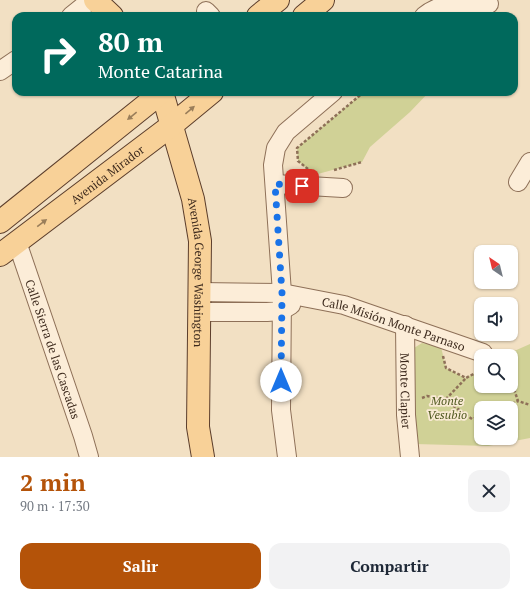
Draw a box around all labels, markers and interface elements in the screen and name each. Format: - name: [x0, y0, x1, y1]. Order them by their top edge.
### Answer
- text: 80 m: [98, 23, 163, 60]
- icon: right: [32, 28, 84, 80]
- text: Monte Catarina: [98, 59, 223, 83]
- one-way arrow: [185, 105, 196, 114]
- one-way arrow: [126, 112, 137, 121]
- street label: Avenida Mirador: [67, 141, 147, 207]
- pin: [285, 169, 319, 203]
- icon: arrive: [291, 175, 313, 197]
- street label: Avenida George Washington: [185, 196, 208, 347]
- one-way arrow: [37, 219, 48, 227]
- north arrow: [474, 245, 518, 289]
- map controls: [474, 245, 518, 445]
- street label: Calle Sierra de las Cascadas: [23, 277, 84, 421]
- street label: Calle Misión Monte Parnaso: [321, 293, 468, 354]
- button: sound: [474, 297, 518, 341]
- button: search: [474, 349, 518, 393]
- street label: Monte Clapier: [398, 353, 415, 430]
- position arrow: [260, 360, 302, 402]
- park label: Monte Vesubio: [427, 393, 467, 422]
- button: layers: [474, 401, 518, 445]
- text: 2 min: [20, 466, 86, 498]
- button: close: [468, 470, 510, 512]
- text: 90 m · 17:30: [20, 497, 90, 515]
- button: Salir: [20, 543, 261, 589]
- button: Compartir: [269, 543, 510, 589]

